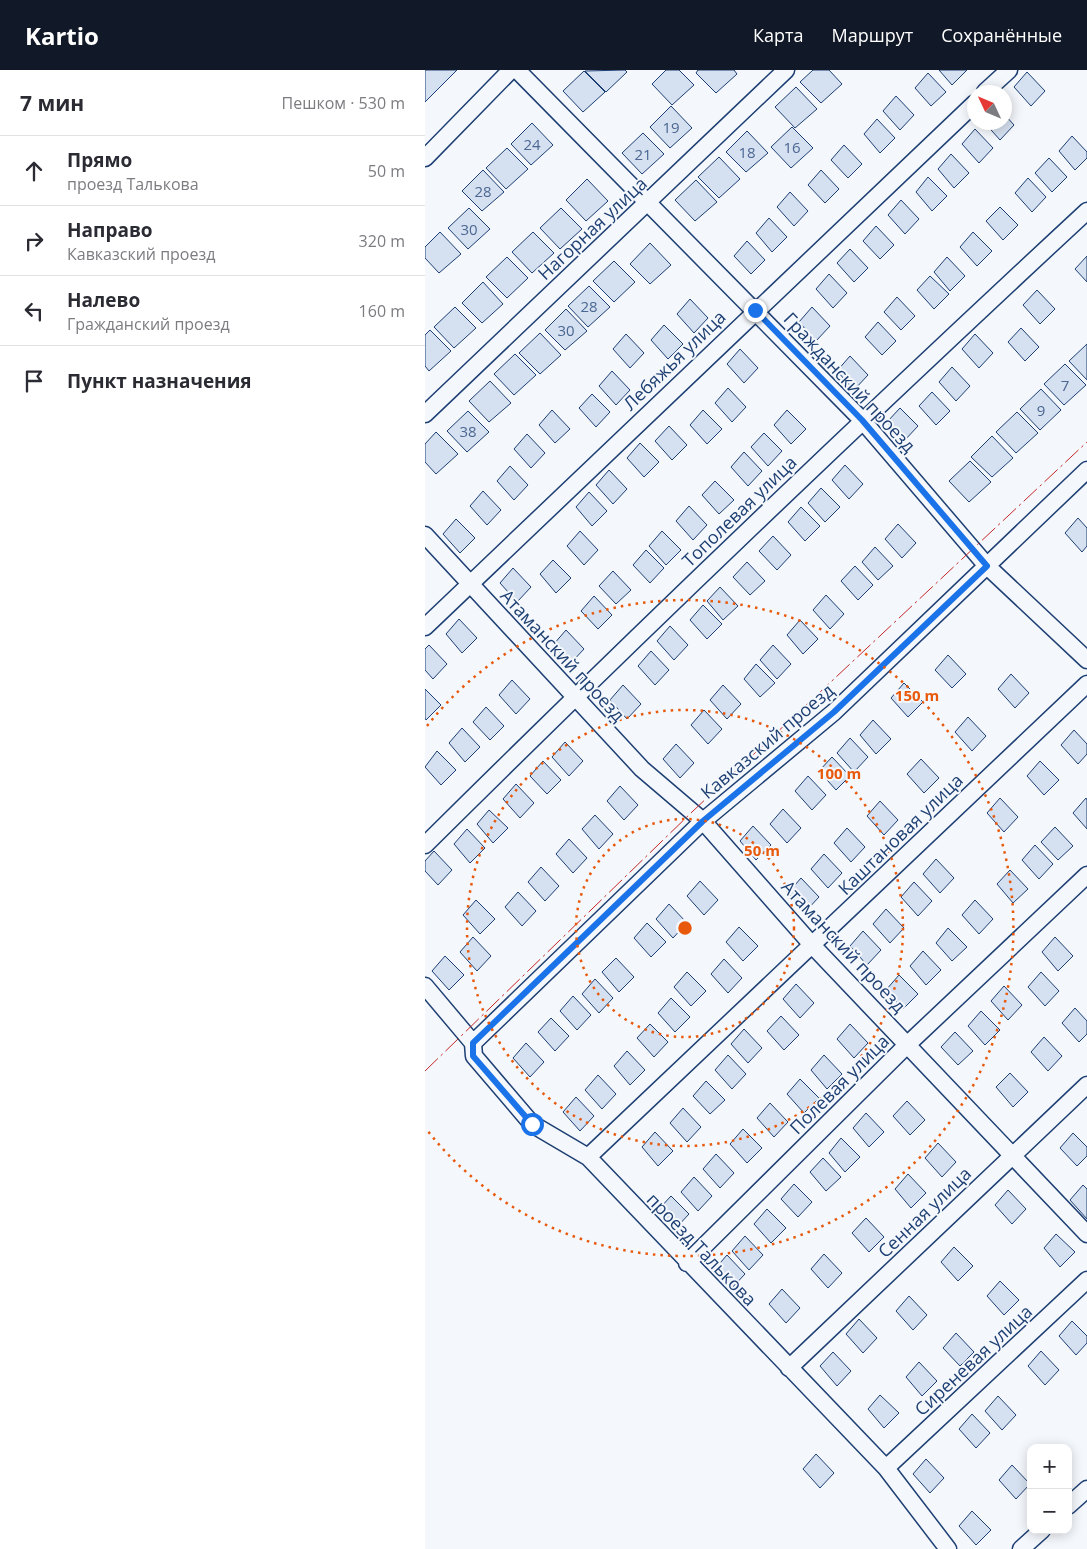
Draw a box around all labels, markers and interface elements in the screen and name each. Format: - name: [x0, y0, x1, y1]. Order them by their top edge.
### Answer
- text: Kartio: [25, 19, 99, 52]
- text: Карта: [753, 23, 803, 47]
- text: Маршрут: [831, 23, 913, 47]
- text: Сохранённые: [941, 23, 1062, 47]
- north arrow: [967, 85, 1012, 130]
- text: 7 мин: [20, 89, 84, 117]
- text: Пешком · 530 m: [282, 92, 405, 114]
- house number: 19: [662, 117, 680, 137]
- house number: 24: [523, 134, 541, 154]
- house number: 16: [783, 137, 801, 157]
- house number: 18: [738, 142, 756, 162]
- house number: 21: [634, 144, 652, 164]
- text: Прямо: [67, 147, 132, 173]
- icon: ahead: [20, 157, 48, 185]
- text: 50 m: [368, 160, 405, 182]
- street label: Нагорная улица: [532, 171, 652, 285]
- text: проезд Талькова: [67, 173, 199, 195]
- house number: 28: [474, 181, 492, 201]
- text: Направо: [67, 217, 153, 243]
- house number: 30: [460, 219, 478, 239]
- icon: right: [20, 227, 48, 255]
- text: 320 m: [359, 230, 405, 252]
- text: Кавказский проезд: [67, 243, 215, 265]
- text: Налево: [67, 287, 140, 313]
- house number: 28: [580, 296, 598, 316]
- icon: left: [20, 297, 48, 325]
- route end: [744, 299, 767, 322]
- text: 160 m: [359, 300, 405, 322]
- street label: Лебяжья улица: [617, 305, 731, 415]
- street label: Гражданский проезд: [779, 307, 921, 457]
- text: Гражданский проезд: [67, 313, 230, 335]
- house number: 30: [557, 320, 575, 340]
- icon: arrive: [20, 367, 48, 395]
- text: Пункт назначения: [67, 368, 252, 394]
- house number: 7: [1061, 375, 1069, 395]
- house number: 9: [1037, 400, 1045, 420]
- house number: 38: [459, 421, 477, 441]
- street label: Тополевая улица: [677, 450, 801, 572]
- street label: Атаманский проезд: [496, 584, 630, 726]
- street label: Кавказский проезд: [695, 678, 839, 804]
- text: 150 m: [895, 685, 939, 705]
- text: 100 m: [817, 763, 861, 783]
- street label: Каштановая улица: [832, 768, 968, 900]
- text: 50 m: [744, 840, 780, 860]
- street label: Атаманский проезд: [777, 875, 911, 1017]
- centre of rings: [676, 919, 694, 937]
- street label: Полевая улица: [784, 1029, 894, 1139]
- route start: [521, 1113, 544, 1136]
- street label: Сенная улица: [872, 1161, 976, 1263]
- street label: проезд Талькова: [642, 1187, 762, 1311]
- street label: Сиреневая улица: [909, 1299, 1037, 1421]
- map controls: [1027, 1444, 1072, 1534]
- button: +: [1027, 1444, 1072, 1489]
- button: −: [1027, 1489, 1072, 1534]

